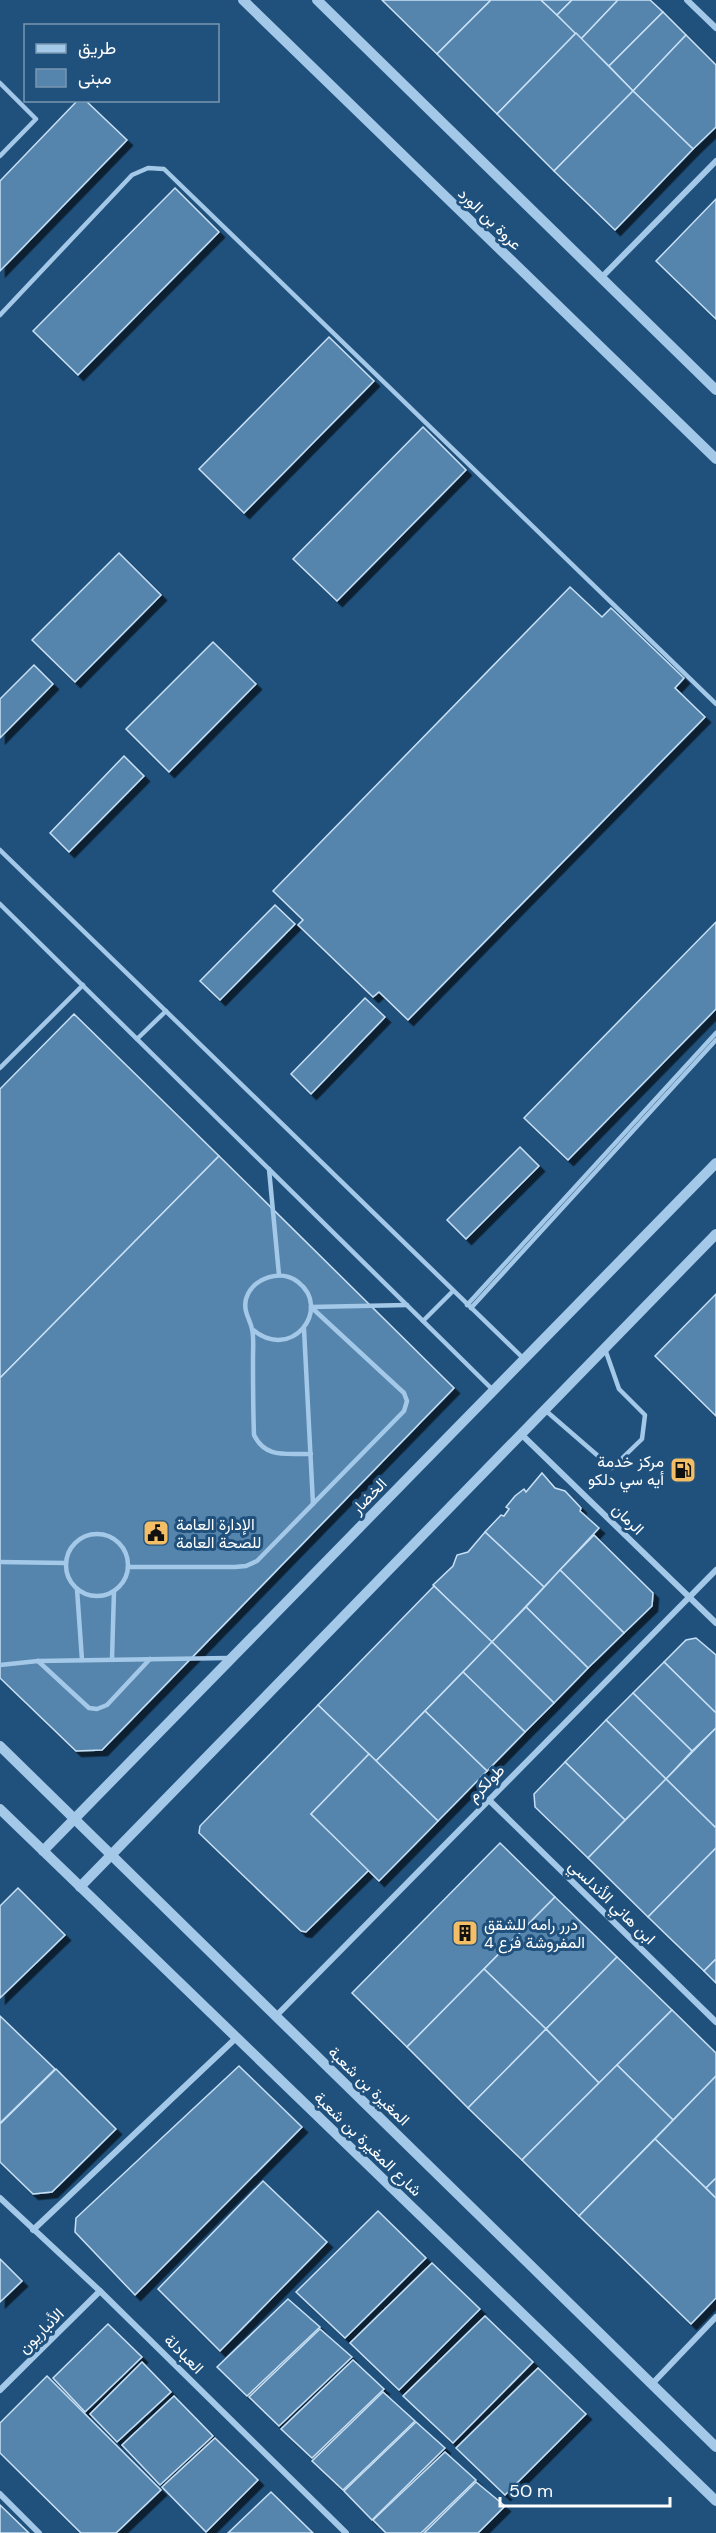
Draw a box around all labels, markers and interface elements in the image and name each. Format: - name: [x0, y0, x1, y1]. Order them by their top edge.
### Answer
- legend: [24, 24, 219, 102]
- text: طريق: [78, 36, 116, 60]
- text: مبنى: [78, 66, 112, 90]
- street label: عروة بن الورد: [454, 183, 526, 255]
- place label: مركز خدمة أيه سي دلكو: [588, 1451, 664, 1493]
- fuel station icon: مركز خدمة أيه سي دلكو: [668, 1455, 698, 1485]
- street label: الخضار: [346, 1473, 391, 1519]
- street label: الرمان: [607, 1499, 649, 1539]
- place label: الإدارة العامة للصحة العامة: [176, 1514, 261, 1553]
- public building icon: الإدارة العامة للصحة العامة: [141, 1518, 171, 1548]
- street label: طولكرم: [463, 1760, 509, 1806]
- street label: ابن هاني الأندلسي: [562, 1855, 660, 1951]
- place label: درر رامه للشقق المفروشة فرع 4: [484, 1914, 585, 1954]
- building icon: درر رامه للشقق المفروشة فرع 4: [450, 1918, 480, 1948]
- street label: المغيرة بن شعبة: [324, 2042, 414, 2130]
- street label: شارع المغيرة بن شعبة: [309, 2087, 426, 2202]
- street label: الأنباريون: [14, 2304, 68, 2358]
- street label: العبادلة: [160, 2330, 208, 2378]
- scale bar: [500, 2470, 670, 2508]
- text: 50 m: [509, 2479, 553, 2503]

